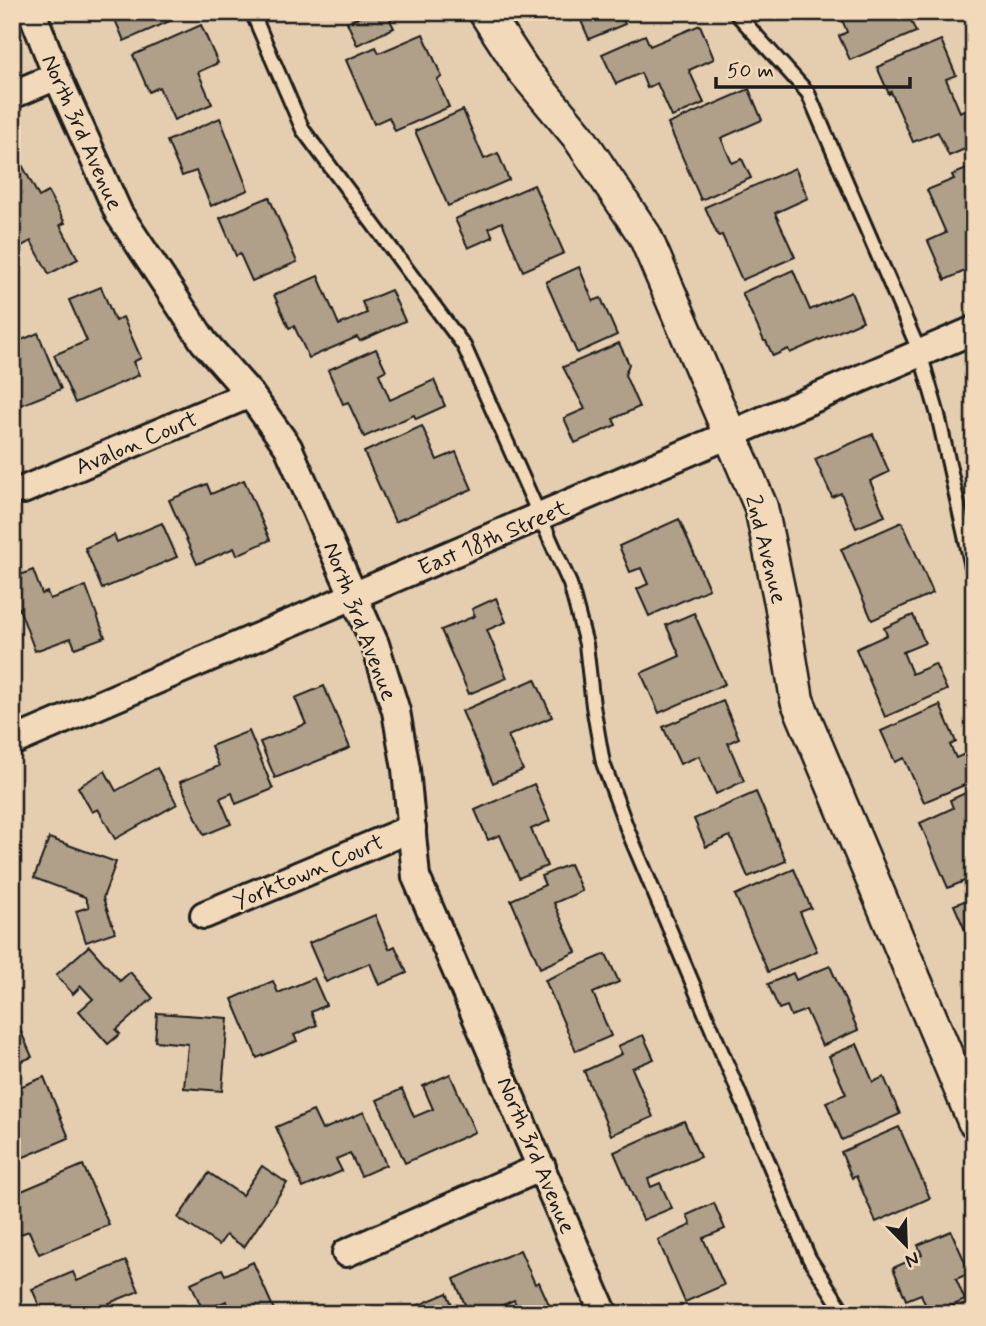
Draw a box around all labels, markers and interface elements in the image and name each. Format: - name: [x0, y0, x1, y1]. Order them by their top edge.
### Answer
- scale bar: [716, 46, 911, 90]
- street label: North 3rd Avenue: [33, 50, 129, 215]
- text: 50 m: [727, 57, 774, 85]
- street label: Avalon Court: [71, 405, 203, 483]
- street label: 2nd Avenue: [737, 492, 793, 607]
- street label: East 18th Street: [414, 493, 574, 584]
- street label: North 3rd Avenue: [315, 538, 403, 705]
- street label: Yorktown Court: [229, 828, 389, 918]
- street label: North 3rd Avenue: [489, 1073, 582, 1239]
- north arrow: [870, 1210, 940, 1280]
- text: N: [901, 1245, 923, 1273]

